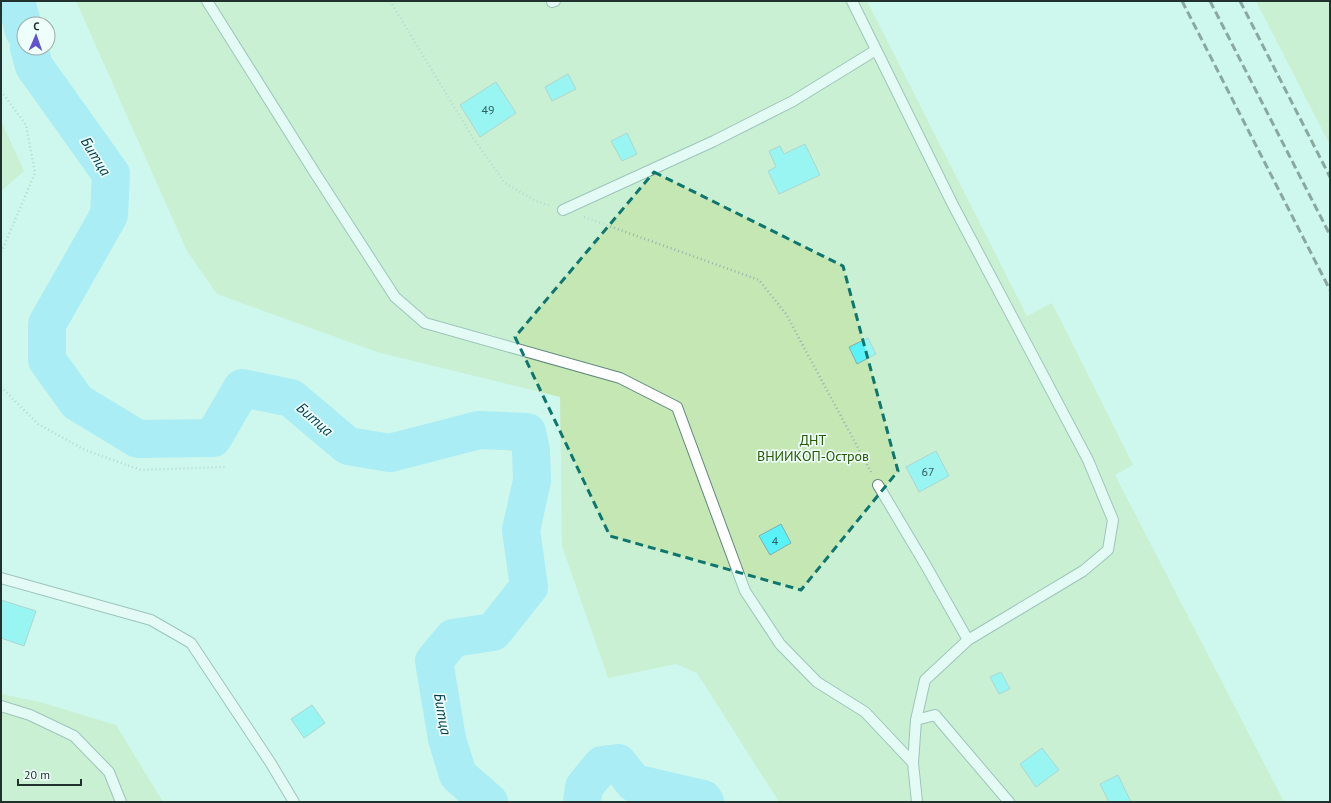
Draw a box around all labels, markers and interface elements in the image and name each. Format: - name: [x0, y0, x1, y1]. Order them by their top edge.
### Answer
- north arrow: [16, 16, 56, 56]
- text: С: [33, 19, 40, 33]
- house number: 49: [481, 102, 495, 117]
- water label: Битца: [77, 133, 116, 180]
- water label: Битца: [293, 398, 338, 440]
- park label: ДНТ ВНИИКОП-Остров: [757, 431, 869, 465]
- house number: 67: [921, 464, 935, 479]
- house number: 4: [772, 533, 779, 548]
- water label: Битца: [430, 692, 456, 737]
- scale bar: [18, 761, 81, 787]
- text: 20 m: [24, 767, 50, 782]

